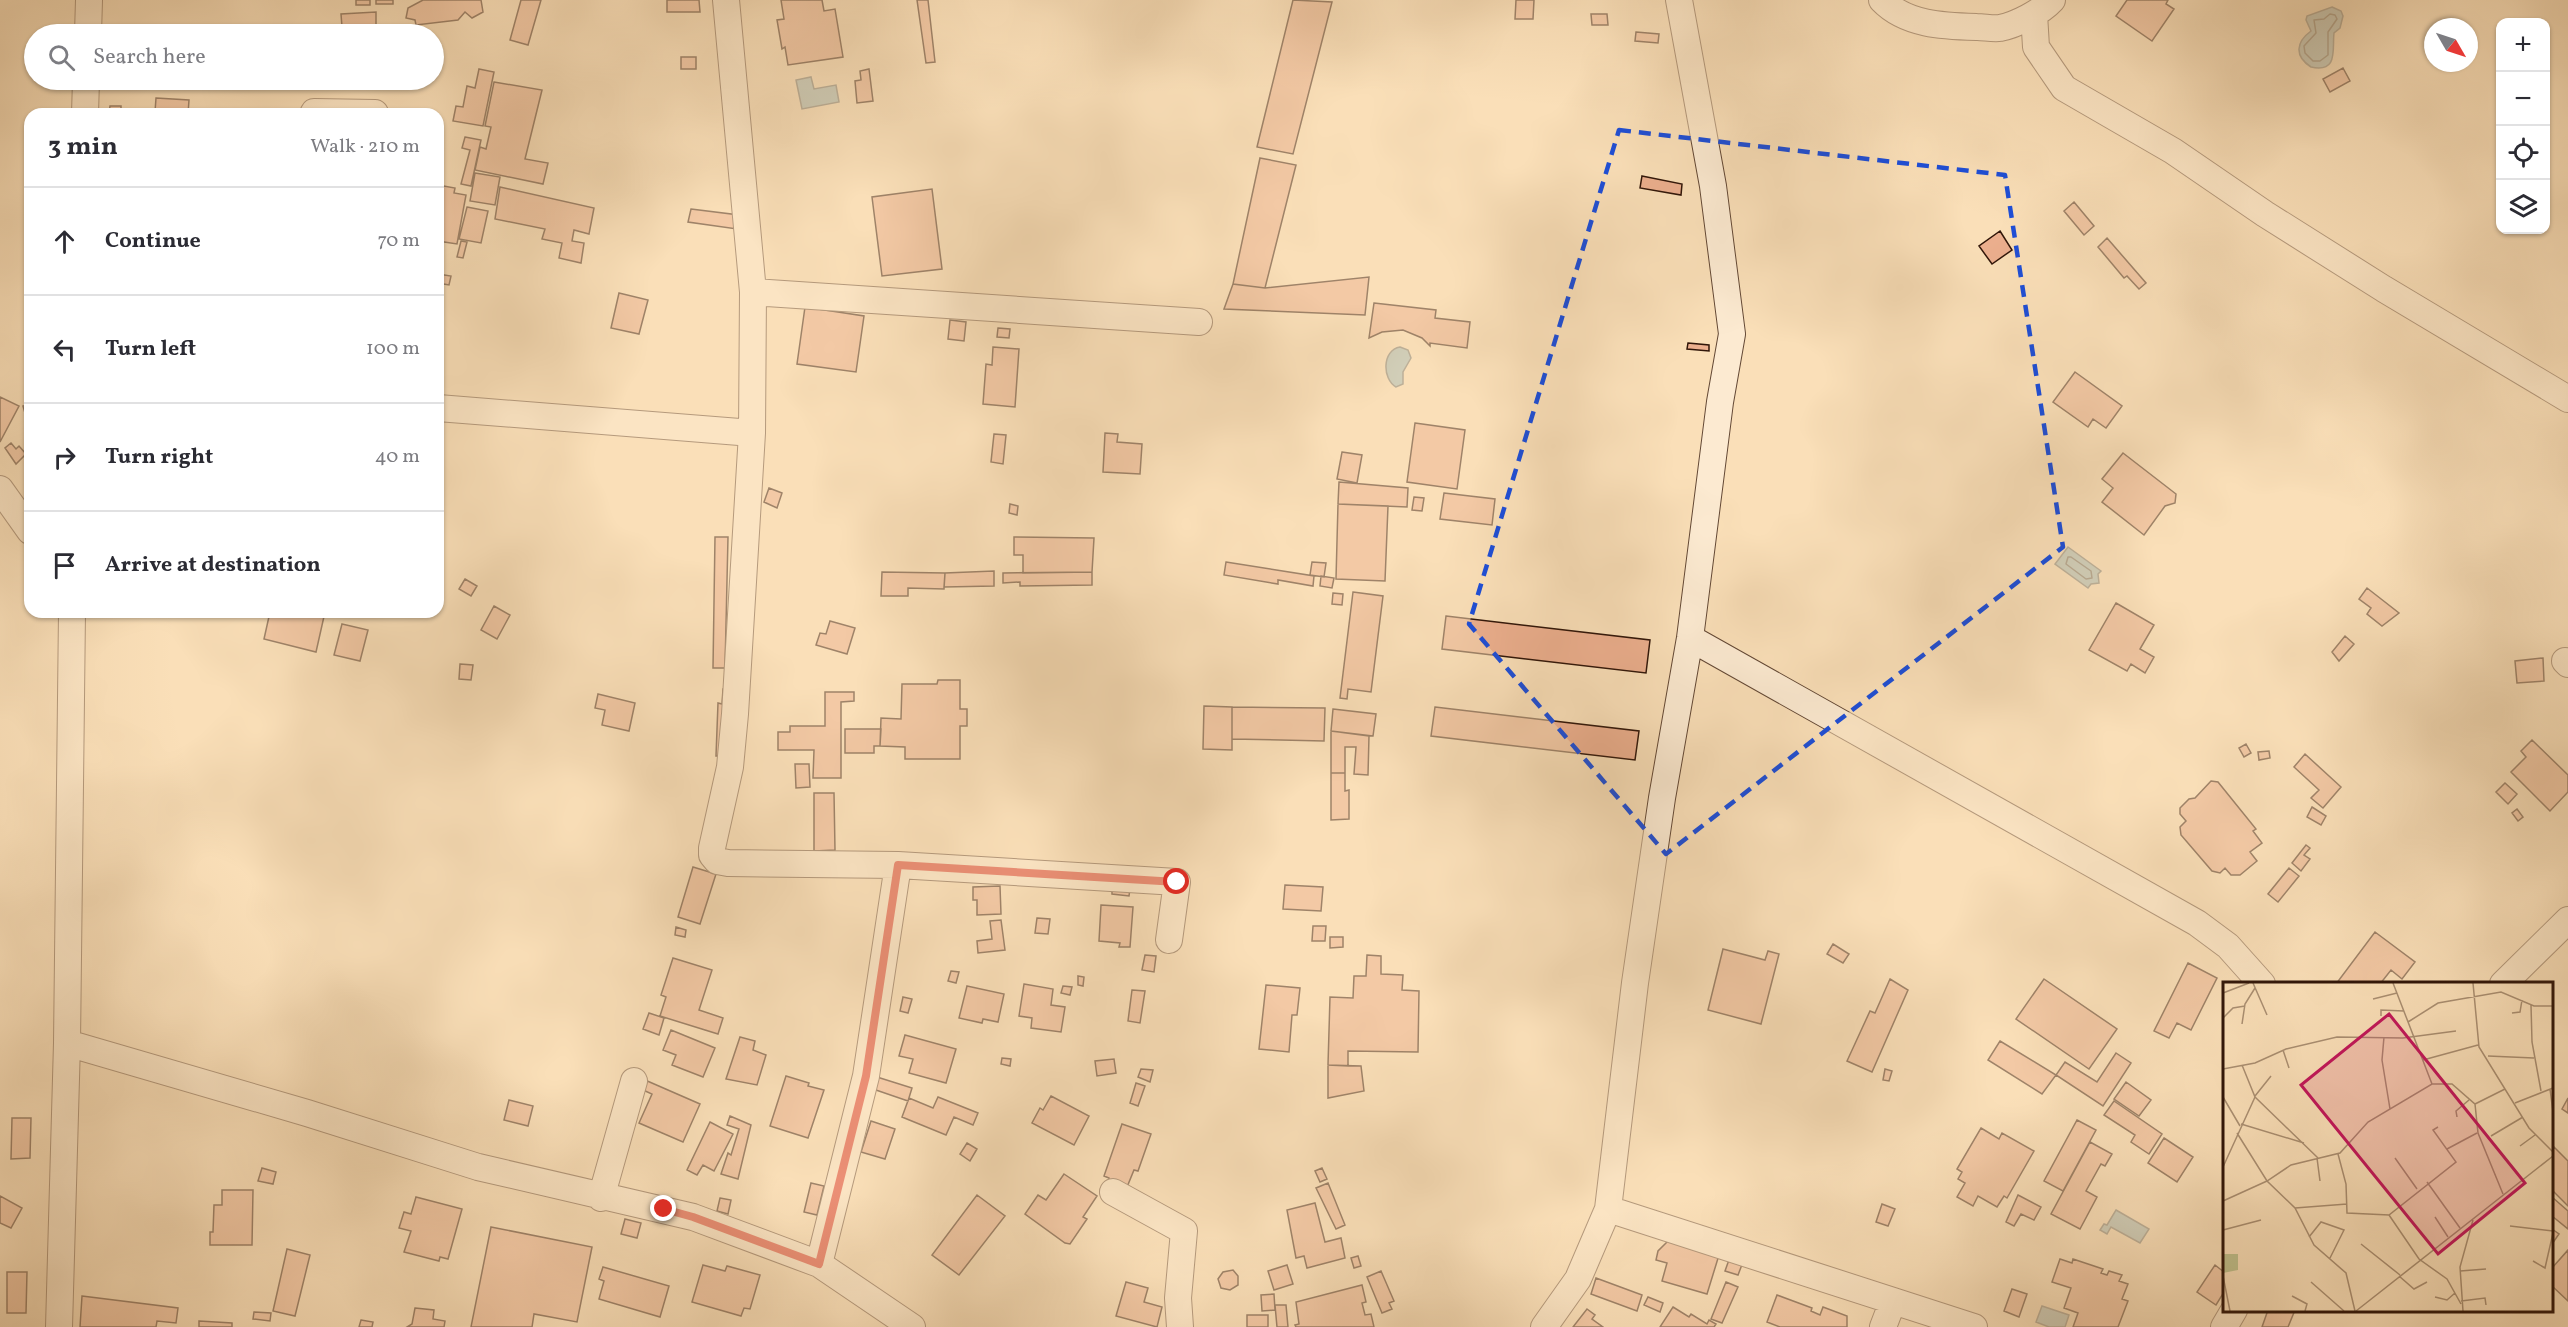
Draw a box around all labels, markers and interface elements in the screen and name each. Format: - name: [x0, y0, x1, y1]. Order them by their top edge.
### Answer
- north arrow: [2424, 18, 2478, 72]
- map controls: [2496, 18, 2550, 234]
- button: +: [2496, 18, 2550, 72]
- search box: [24, 24, 444, 90]
- icon: search: [45, 41, 78, 74]
- text: Search here: [93, 42, 206, 73]
- button: −: [2496, 72, 2550, 126]
- button: locate: [2496, 126, 2550, 180]
- text: 3 min: [48, 129, 118, 165]
- text: Walk · 210 m: [310, 133, 420, 161]
- button: layers: [2496, 180, 2550, 234]
- icon: ahead: [48, 225, 81, 258]
- text: Continue: [105, 226, 201, 257]
- text: 70 m: [377, 227, 420, 255]
- icon: left: [48, 333, 81, 366]
- text: Turn left: [105, 334, 196, 365]
- text: 100 m: [366, 335, 420, 363]
- icon: right: [48, 441, 81, 474]
- text: Turn right: [105, 442, 213, 473]
- text: 40 m: [375, 443, 420, 471]
- icon: arrive: [48, 549, 81, 582]
- text: Arrive at destination: [105, 550, 321, 581]
- route start: [1163, 868, 1189, 894]
- inset map: [2223, 982, 2553, 1312]
- route end: [650, 1195, 676, 1221]

